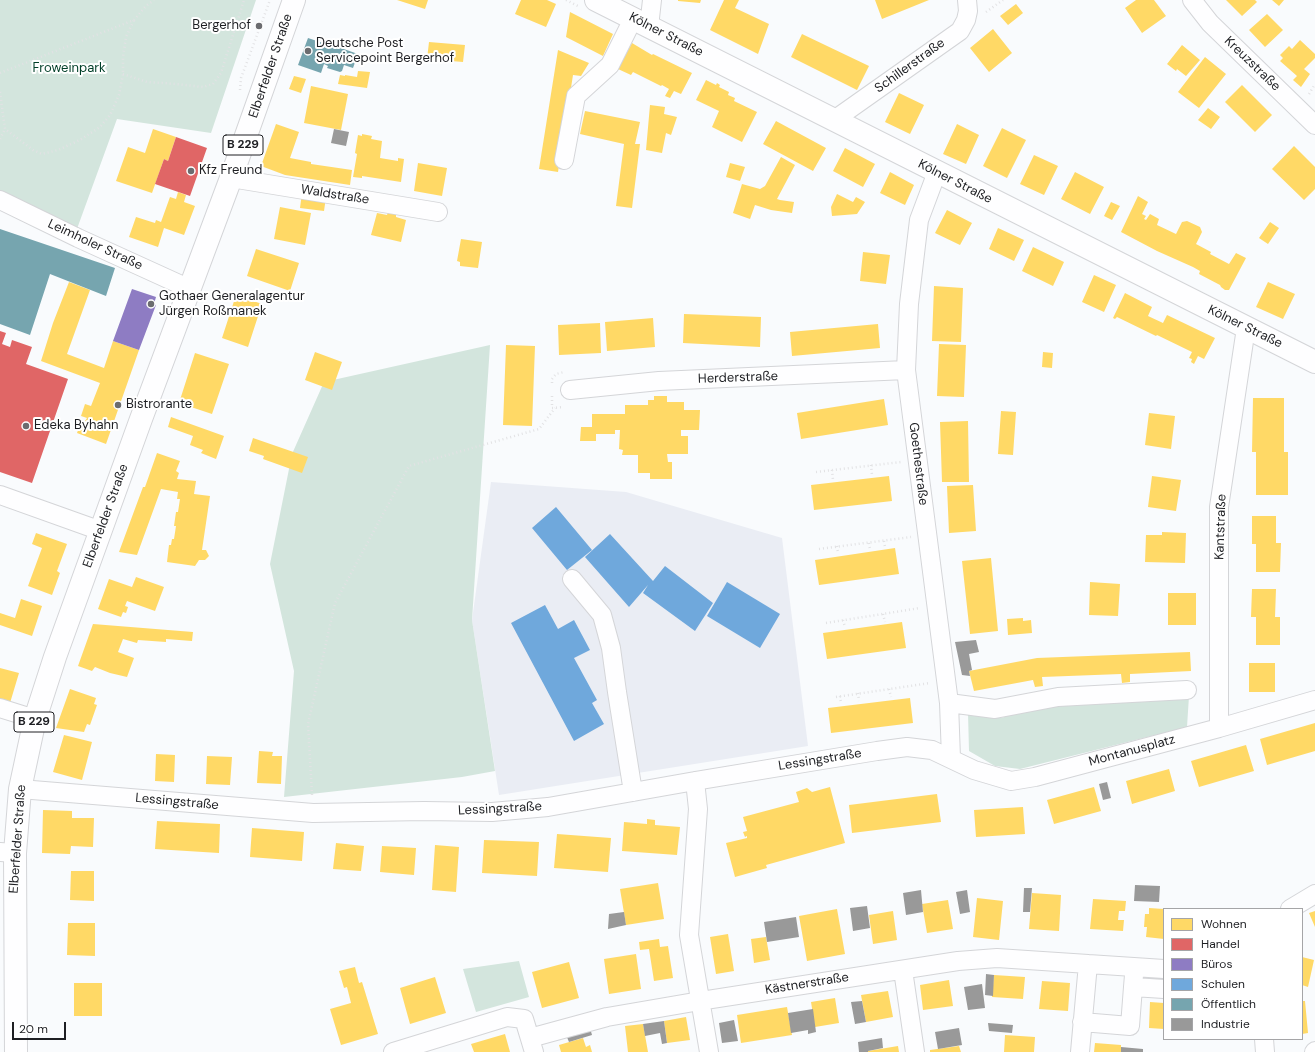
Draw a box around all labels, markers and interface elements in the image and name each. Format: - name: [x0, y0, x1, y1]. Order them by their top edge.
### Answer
- street label: Kölner Straße: [626, 10, 706, 60]
- street label: Elberfelder Straße: [246, 12, 296, 120]
- place label: Bergerhof: [192, 18, 251, 34]
- marker: Bergerhof: [254, 21, 264, 31]
- street label: Kreuzstraße: [1221, 33, 1283, 95]
- street label: Schillerstraße: [872, 35, 948, 97]
- place label: Deutsche Post Servicepoint Bergerhof: [316, 36, 454, 67]
- marker: Deutsche Post Servicepoint Bergerhof: [303, 46, 313, 56]
- park label: Froweinpark: [32, 61, 106, 77]
- road number: B 229: [223, 135, 263, 155]
- street label: Kölner Straße: [915, 157, 995, 207]
- place label: Kfz Freund: [199, 163, 262, 179]
- marker: Kfz Freund: [186, 166, 196, 176]
- street label: Waldstraße: [300, 182, 370, 208]
- street label: Leimholer Straße: [45, 216, 145, 274]
- place label: Gothaer Generalagentur Jürgen Roßmanek: [159, 289, 305, 320]
- marker: Gothaer Generalagentur Jürgen Roßmanek: [146, 299, 156, 309]
- street label: Kölner Straße: [1205, 302, 1285, 352]
- street label: Herderstraße: [698, 369, 778, 387]
- place label: Bistrorante: [126, 397, 192, 413]
- marker: Bistrorante: [113, 400, 123, 410]
- place label: Edeka Byhahn: [34, 418, 118, 434]
- marker: Edeka Byhahn: [21, 421, 31, 431]
- street label: Goethestraße: [905, 422, 931, 506]
- street label: Elberfelder Straße: [80, 462, 132, 570]
- street label: Kantstraße: [1212, 494, 1230, 560]
- road number: B 229: [14, 712, 54, 732]
- street label: Montanusplatz: [1087, 732, 1177, 770]
- street label: Lessingstraße: [777, 746, 863, 774]
- street label: Elberfelder Straße: [6, 784, 30, 894]
- street label: Lessingstraße: [135, 791, 219, 813]
- street label: Lessingstraße: [458, 799, 542, 819]
- legend: [1163, 908, 1303, 1040]
- text: Wohnen: [1201, 916, 1247, 932]
- text: Handel: [1201, 936, 1240, 952]
- text: Büros: [1201, 956, 1232, 972]
- street label: Kästnerstraße: [764, 970, 850, 998]
- text: Schulen: [1201, 976, 1245, 992]
- text: Öffentlich: [1201, 996, 1256, 1012]
- scale bar: [14, 1014, 68, 1040]
- text: Industrie: [1201, 1016, 1250, 1032]
- text: 20 m: [19, 1021, 48, 1037]

